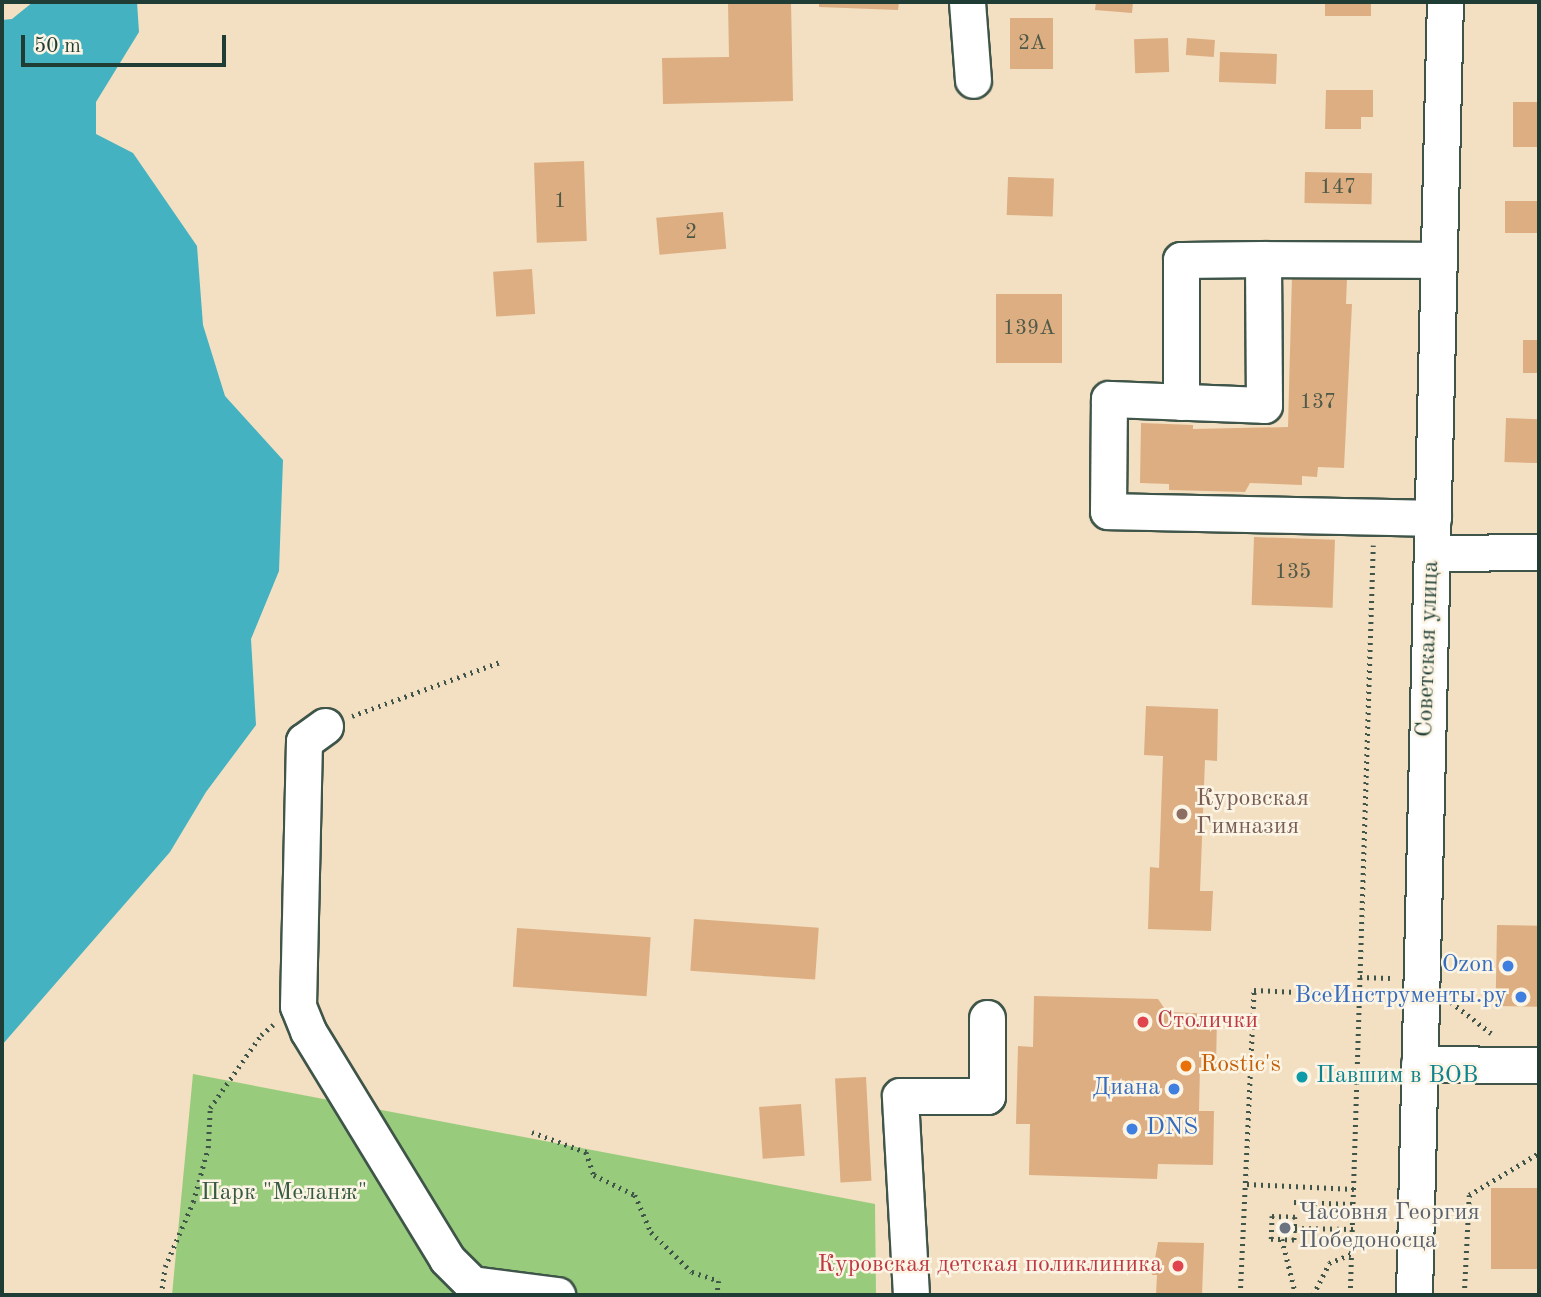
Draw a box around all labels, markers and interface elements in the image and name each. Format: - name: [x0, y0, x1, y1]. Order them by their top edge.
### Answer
- scale bar: [24, 21, 229, 65]
- house number: 2А: [1018, 31, 1046, 57]
- text: 50 m: [34, 36, 81, 57]
- house number: 147: [1320, 175, 1356, 201]
- house number: 1: [554, 189, 566, 215]
- house number: 2: [685, 220, 697, 246]
- house number: 139А: [1003, 316, 1055, 342]
- house number: 137: [1300, 390, 1336, 416]
- house number: 135: [1275, 560, 1311, 586]
- street label: Советская улица: [1412, 560, 1446, 738]
- place label: Куровская Гимназия: [1196, 786, 1309, 842]
- marker: Куровская Гимназия: [1174, 806, 1190, 822]
- place label: Ozon: [1442, 952, 1494, 980]
- marker: Ozon: [1500, 958, 1516, 974]
- place label: ВсеИнструменты.ру: [1294, 983, 1507, 1011]
- marker: ВсеИнструменты.ру: [1513, 989, 1529, 1005]
- place label: Столички: [1157, 1008, 1258, 1036]
- marker: Столички: [1135, 1014, 1151, 1030]
- place label: Rostic's: [1200, 1052, 1281, 1080]
- marker: Rostic's: [1178, 1058, 1194, 1074]
- place label: Павшим в ВОВ: [1316, 1063, 1478, 1091]
- marker: Павшим в ВОВ: [1294, 1069, 1310, 1085]
- place label: Диана: [1092, 1075, 1160, 1103]
- marker: Диана: [1166, 1081, 1182, 1097]
- place label: DNS: [1146, 1115, 1198, 1143]
- marker: DNS: [1124, 1121, 1140, 1137]
- park label: Парк "Меланж": [201, 1180, 367, 1208]
- place label: Часовня Георгия Победоносца: [1299, 1200, 1480, 1256]
- marker: Часовня Георгия Победоносца: [1277, 1220, 1293, 1236]
- place label: Куровская детская поликлиника: [818, 1252, 1162, 1280]
- marker: Куровская детская поликлиника: [1168, 1256, 1188, 1276]

